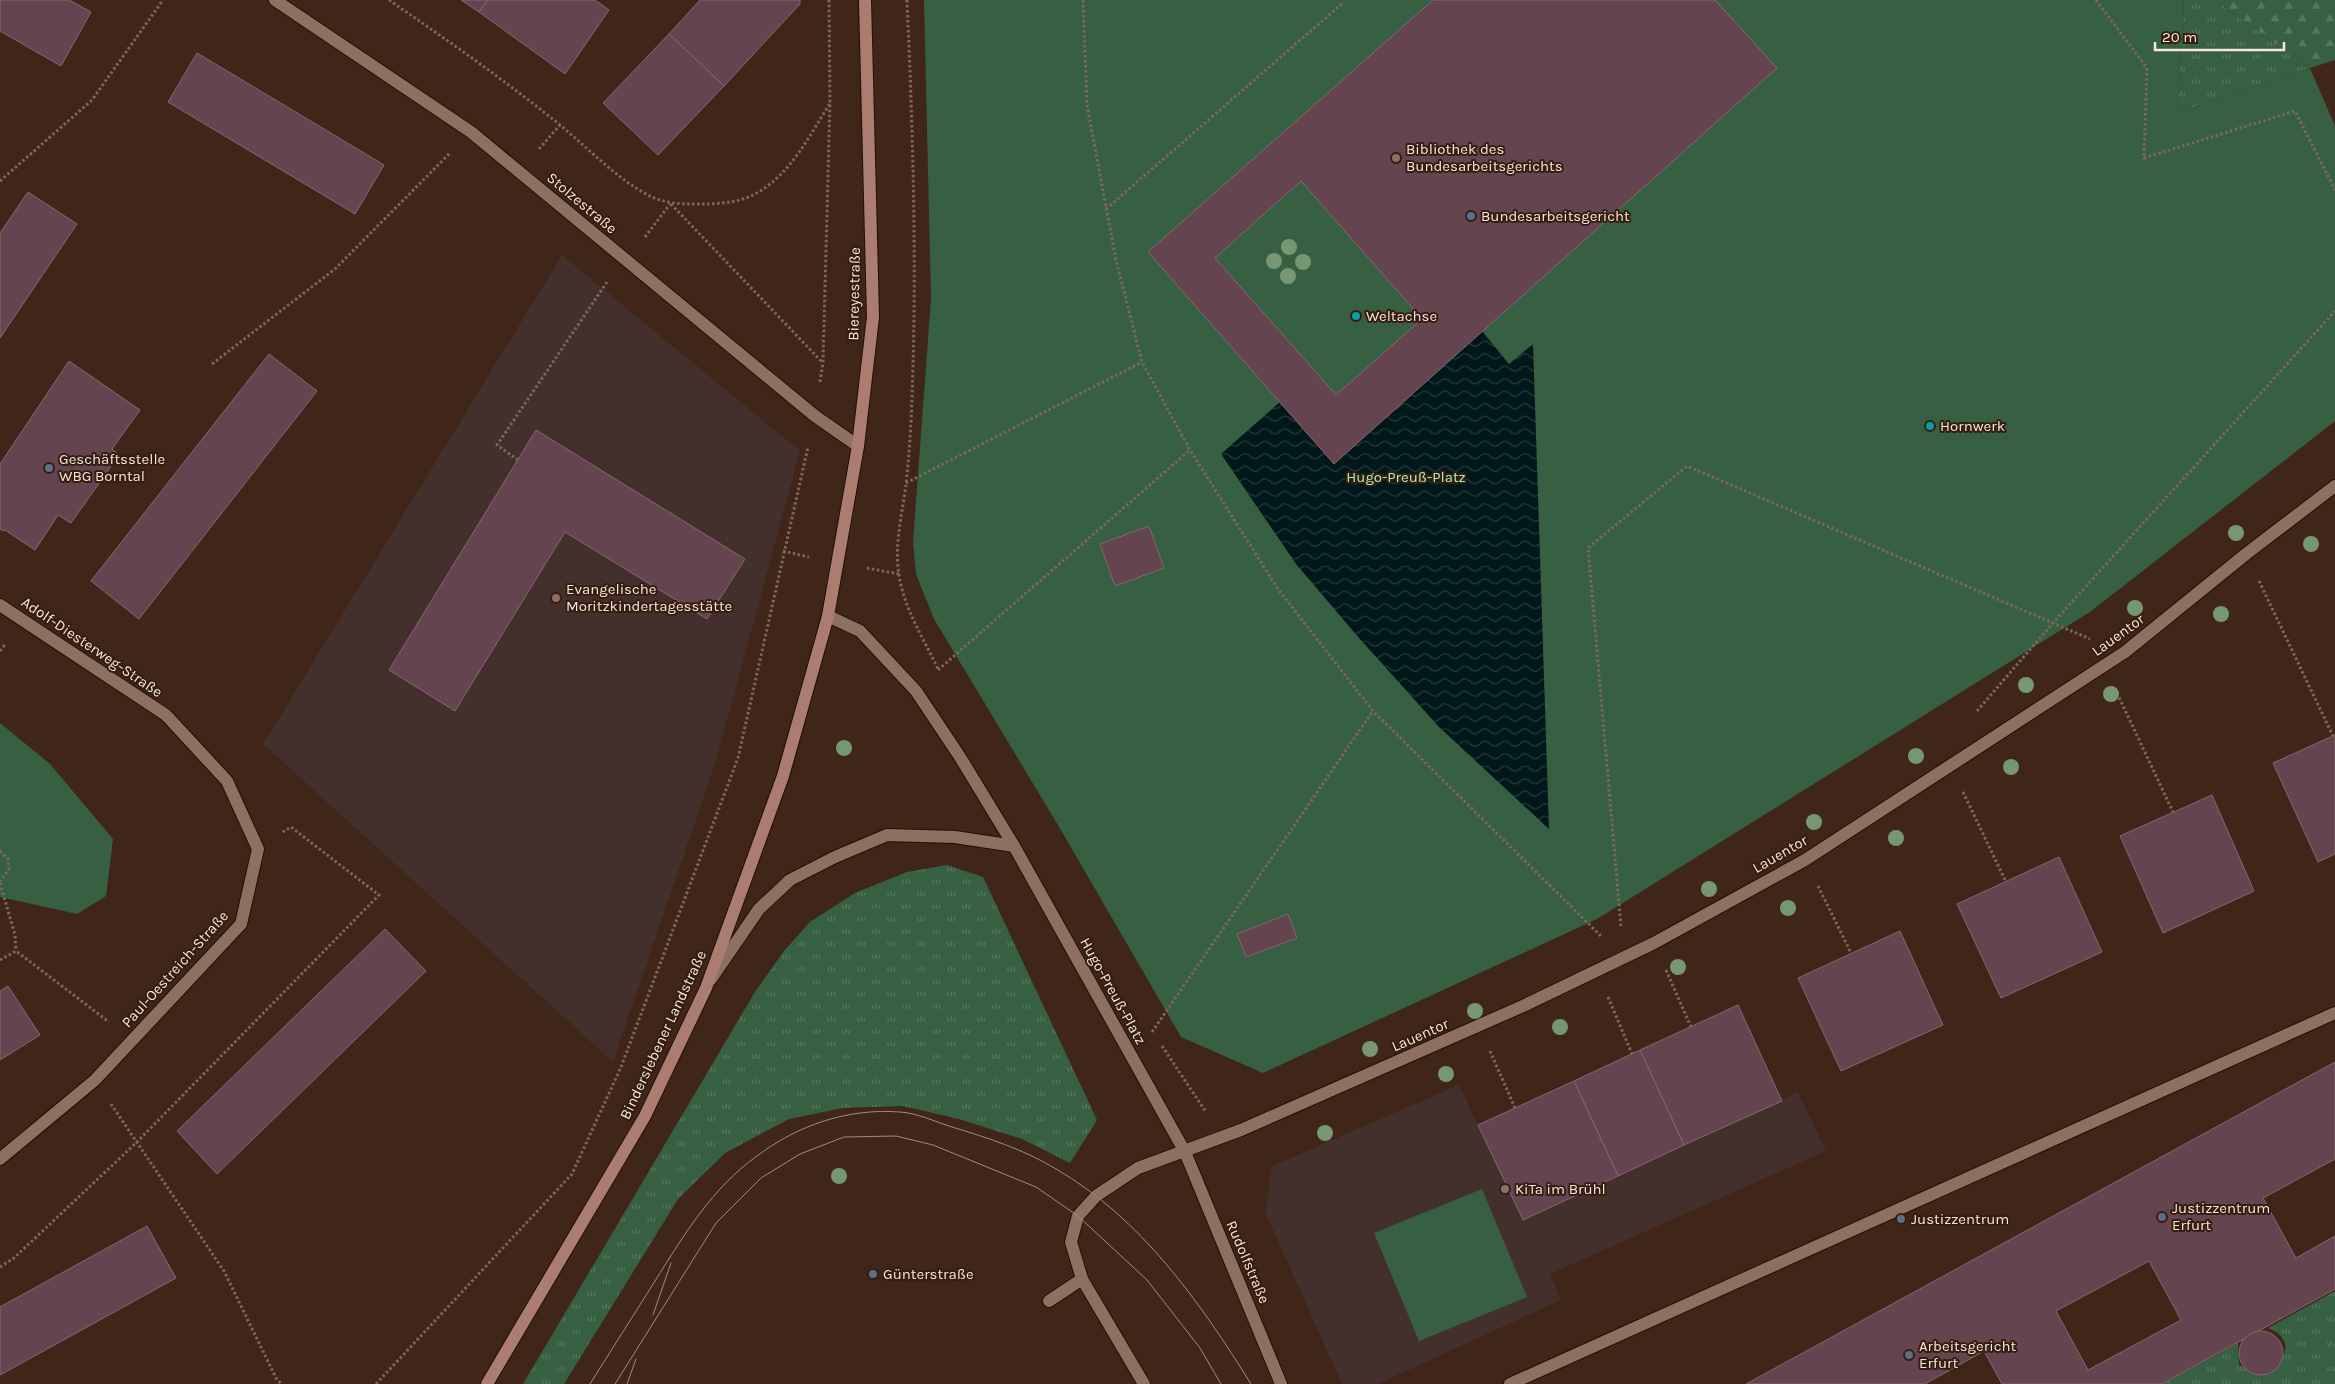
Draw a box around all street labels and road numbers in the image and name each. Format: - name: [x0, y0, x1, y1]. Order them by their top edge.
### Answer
- street label: Stolzestraße: [543, 168, 621, 238]
- street label: Biereyestraße: [844, 247, 864, 341]
- street label: Adolf-Diesterweg-Straße: [18, 593, 166, 701]
- street label: Lauentor: [2088, 610, 2148, 660]
- street label: Lauentor: [1749, 831, 1811, 877]
- street label: Paul-Oestreich-Straße: [118, 907, 232, 1031]
- street label: Hugo-Preuß-Platz: [1076, 934, 1150, 1048]
- street label: Binderslebener Landstraße: [616, 948, 710, 1122]
- street label: Lauentor: [1389, 1014, 1452, 1056]
- street label: Rudolfstraße: [1222, 1218, 1274, 1306]

